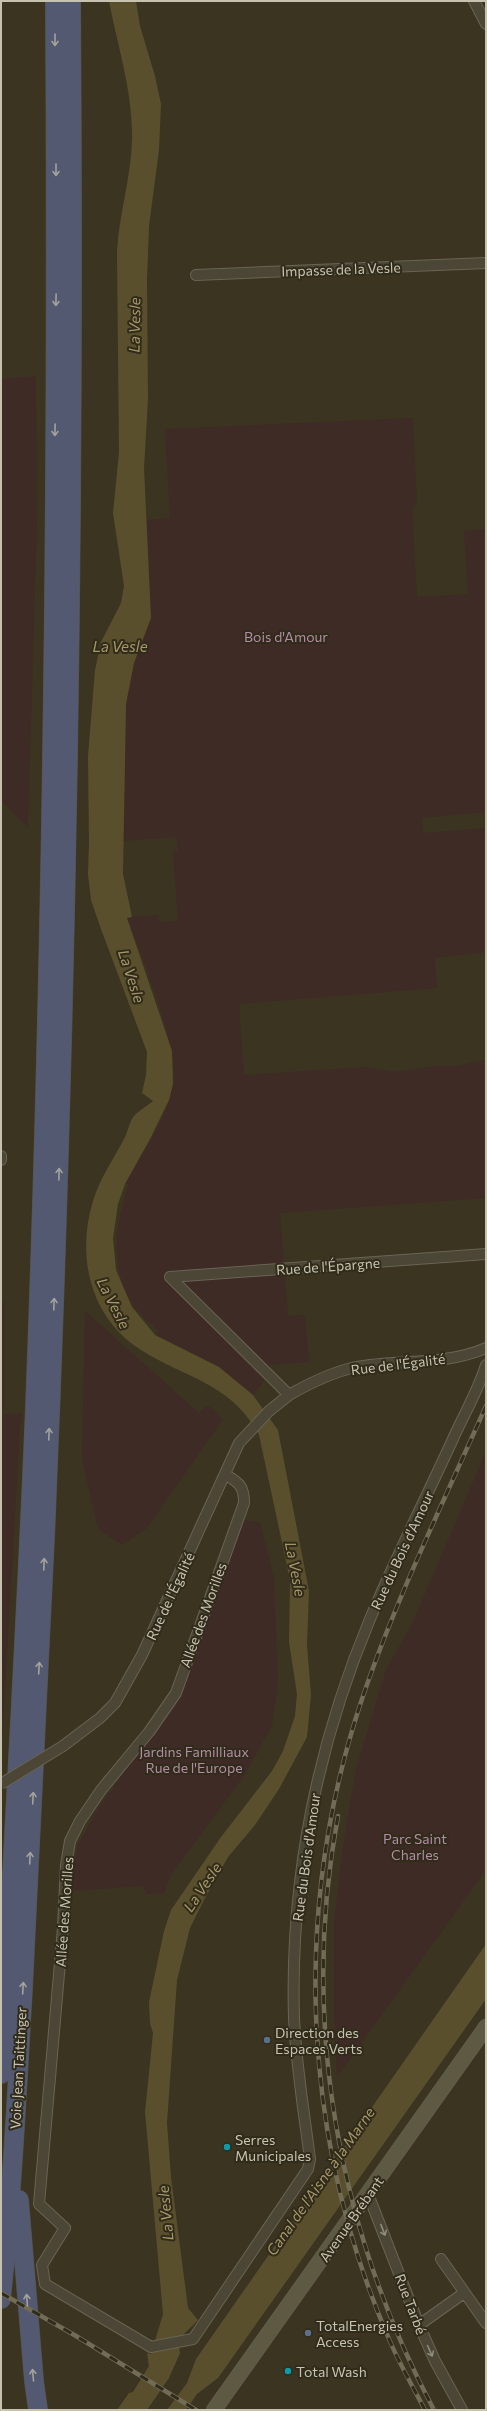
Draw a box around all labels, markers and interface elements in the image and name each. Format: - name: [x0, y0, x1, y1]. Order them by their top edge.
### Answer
- one-way arrow: [51, 33, 59, 46]
- one-way arrow: [52, 163, 60, 176]
- street label: Impasse de la Vesle: [281, 258, 401, 280]
- one-way arrow: [52, 293, 60, 306]
- water label: La Vesle: [125, 297, 143, 353]
- one-way arrow: [51, 423, 59, 436]
- park label: Bois d'Amour: [244, 628, 328, 645]
- water label: La Vesle: [92, 637, 148, 655]
- water label: La Vesle: [115, 947, 149, 1005]
- one-way arrow: [55, 1168, 62, 1181]
- street label: Rue de l'Épargne: [275, 1254, 381, 1278]
- water label: La Vesle: [93, 1274, 135, 1332]
- one-way arrow: [51, 1298, 58, 1311]
- street label: Rue de l'Égalité: [350, 1350, 446, 1378]
- one-way arrow: [46, 1428, 53, 1441]
- street label: Rue du Bois d'Amour: [367, 1487, 437, 1612]
- water label: La Vesle: [282, 1540, 310, 1598]
- street label: Rue de l'Égalité: [142, 1549, 198, 1643]
- one-way arrow: [40, 1558, 48, 1571]
- street label: Allée des Morilles: [176, 1560, 230, 1670]
- one-way arrow: [36, 1662, 43, 1675]
- park label: Jardins Familliaux Rue de l'Europe: [139, 1743, 249, 1776]
- street label: Rue du Bois d'Amour: [289, 1791, 323, 1922]
- one-way arrow: [30, 1792, 37, 1805]
- park label: Parc Saint Charles: [383, 1830, 447, 1863]
- one-way arrow: [26, 1852, 34, 1865]
- street label: Allée des Morilles: [52, 1856, 76, 1968]
- water label: La Vesle: [179, 1859, 225, 1915]
- one-way arrow: [19, 1982, 27, 1995]
- street label: Voie Jean Taittinger: [6, 2006, 30, 2130]
- place label: Direction des Espaces Verts: [275, 2024, 362, 2057]
- marker: Direction des Espaces Verts: [262, 2035, 272, 2045]
- water label: Canal de l'Aisne à la Marne: [262, 2103, 378, 2259]
- place label: Serres Municipales: [235, 2131, 311, 2164]
- marker: Serres Municipales: [222, 2142, 232, 2152]
- street label: Avenue Brébant: [315, 2173, 387, 2265]
- water label: La Vesle: [154, 2185, 176, 2241]
- one-way arrow: [379, 2223, 387, 2235]
- street label: Rue Tarbé: [392, 2271, 430, 2337]
- one-way arrow: [23, 2294, 31, 2307]
- place label: TotalEnergies Access: [316, 2317, 403, 2350]
- marker: TotalEnergies Access: [303, 2328, 313, 2338]
- one-way arrow: [427, 2344, 434, 2356]
- place label: Total Wash: [296, 2363, 367, 2380]
- marker: Total Wash: [283, 2366, 293, 2376]
- one-way arrow: [29, 2369, 37, 2382]

